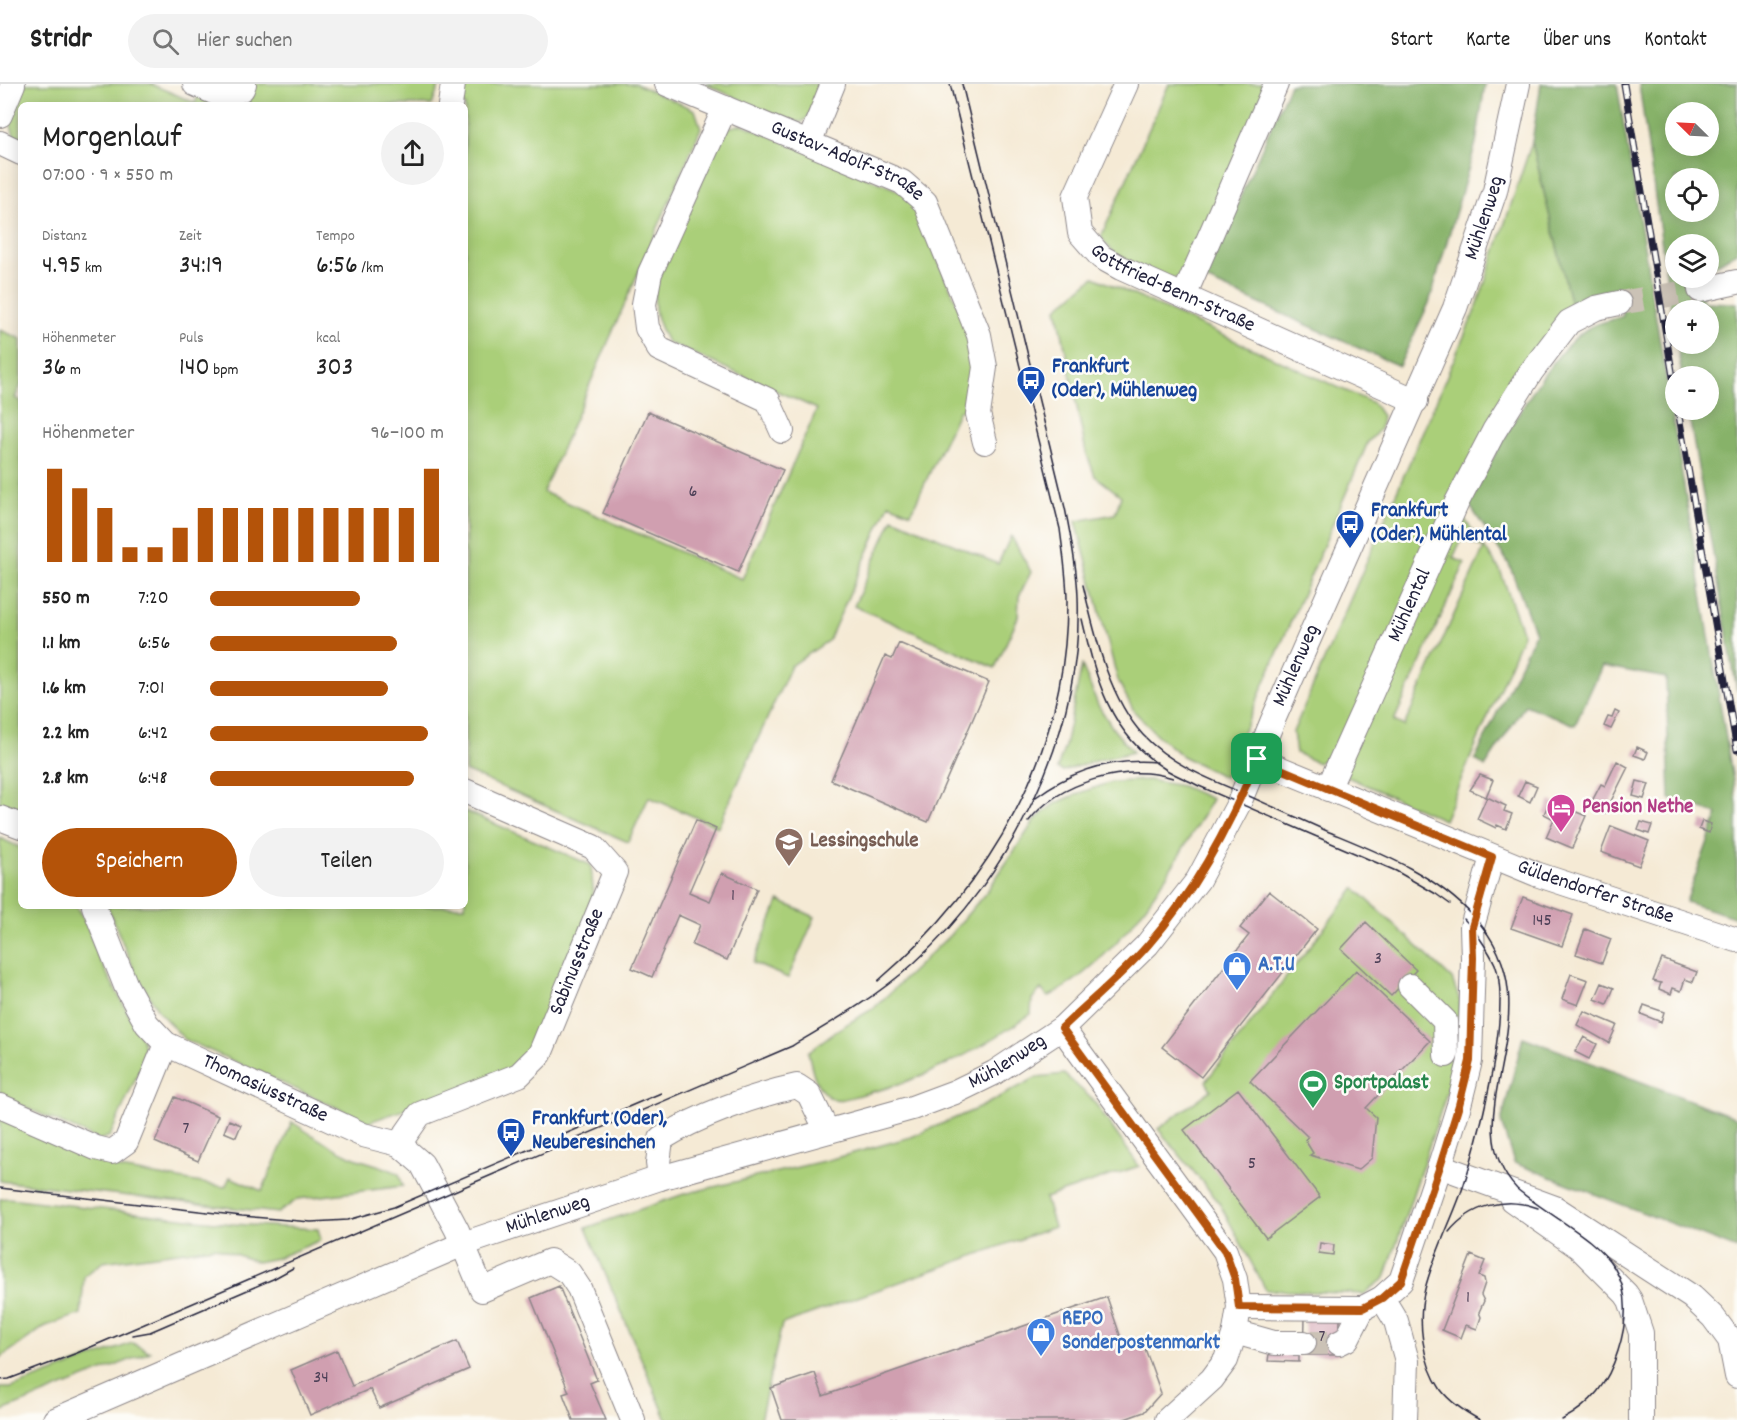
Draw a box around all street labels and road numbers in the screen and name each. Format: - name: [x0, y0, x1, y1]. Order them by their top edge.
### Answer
- street label: Gustav-Adolf-Straße: [765, 114, 930, 209]
- street label: Mühlenweg: [1457, 174, 1513, 264]
- street label: Gottfried-Benn-Straße: [1081, 238, 1260, 341]
- street label: Mühlental: [1381, 564, 1440, 647]
- street label: Mühlenweg: [1266, 620, 1328, 712]
- street label: Güldendorfer Straße: [1512, 853, 1678, 933]
- street label: Sabinusstraße: [542, 904, 613, 1020]
- street label: Mühlenweg: [964, 1027, 1053, 1098]
- street label: Thomasiusstraße: [197, 1048, 333, 1132]
- street label: Mühlenweg: [502, 1187, 594, 1244]

